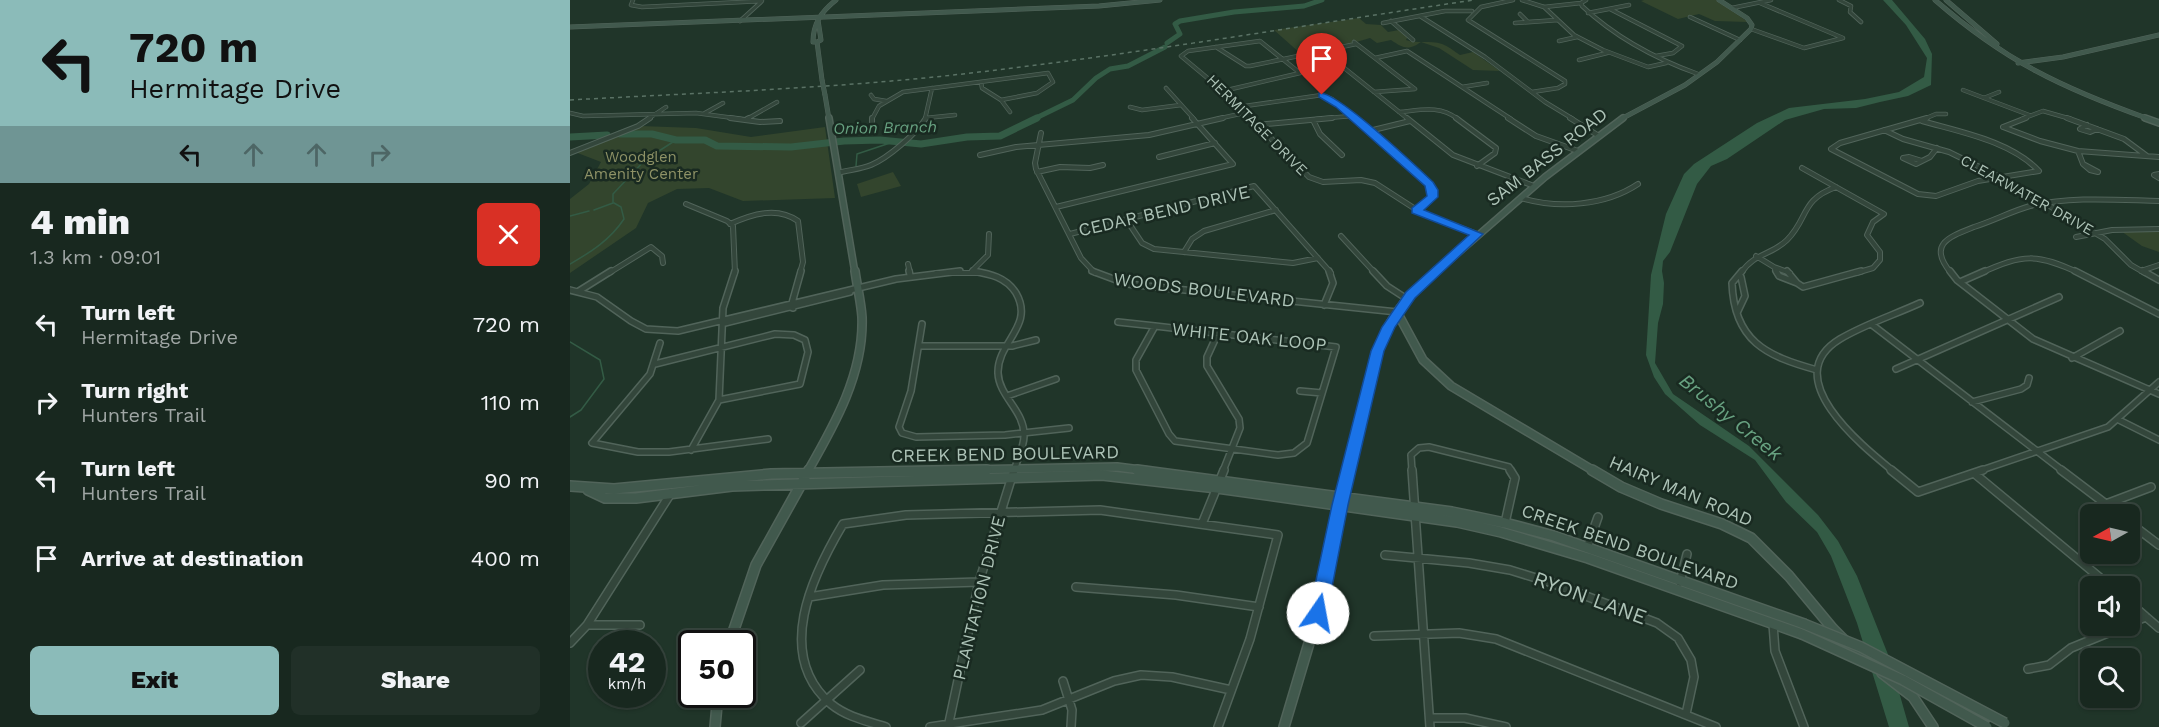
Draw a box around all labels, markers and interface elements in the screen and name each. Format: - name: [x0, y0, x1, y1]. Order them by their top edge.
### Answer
- text: 720 m: [129, 23, 258, 72]
- icon: left: [30, 24, 108, 102]
- pin: [1296, 33, 1347, 95]
- icon: arrive: [1305, 42, 1338, 75]
- street label: HERMITAGE DRIVE: [1203, 71, 1311, 179]
- text: Hermitage Drive: [129, 73, 341, 105]
- street label: SAM BASS ROAD: [1482, 103, 1611, 210]
- water label: Onion Branch: [833, 117, 937, 138]
- icon: left: [174, 138, 207, 171]
- icon: ahead: [237, 138, 270, 171]
- icon: ahead: [300, 138, 333, 171]
- icon: right: [363, 138, 396, 171]
- park label: Woodglen Amenity Center: [584, 148, 698, 183]
- street label: CLEARWATER DRIVE: [1957, 151, 2097, 239]
- street label: CEDAR BEND DRIVE: [1076, 181, 1252, 240]
- text: 4 min: [30, 201, 130, 243]
- button: close: [477, 203, 540, 266]
- text: 1.3 km · 09:01: [30, 245, 161, 269]
- street label: WOODS BOULEVARD: [1112, 268, 1296, 311]
- text: Turn left: [81, 300, 175, 325]
- icon: left: [30, 308, 63, 341]
- text: 720 m: [473, 312, 540, 337]
- street label: WHITE OAK LOOP: [1171, 318, 1327, 355]
- text: Hermitage Drive: [81, 325, 238, 349]
- water label: Brushy Creek: [1675, 368, 1788, 467]
- text: Turn right: [81, 378, 188, 403]
- icon: right: [30, 386, 63, 419]
- text: 110 m: [481, 390, 540, 415]
- text: Hunters Trail: [81, 403, 206, 427]
- street label: CREEK BEND BOULEVARD: [891, 441, 1119, 466]
- street label: HAIRY MAN ROAD: [1606, 451, 1756, 530]
- text: Turn left: [81, 456, 175, 481]
- icon: left: [30, 464, 63, 497]
- text: 90 m: [484, 468, 540, 493]
- text: Hunters Trail: [81, 481, 206, 505]
- street label: CREEK BEND BOULEVARD: [1519, 499, 1741, 594]
- north arrow: [2080, 504, 2140, 564]
- map controls: [2080, 504, 2140, 708]
- street label: PLANTATION DRIVE: [948, 513, 1009, 682]
- icon: arrive: [30, 542, 63, 575]
- text: Arrive at destination: [81, 546, 304, 571]
- text: 400 m: [471, 546, 540, 571]
- street label: RYON LANE: [1530, 566, 1650, 630]
- button: sound: [2080, 576, 2140, 636]
- position arrow: [1286, 581, 1350, 645]
- speed limit sign: 50: [678, 630, 756, 708]
- text: 42: [609, 644, 645, 679]
- button: Exit: [30, 646, 279, 715]
- button: Share: [291, 646, 540, 715]
- button: search: [2080, 648, 2140, 708]
- text: km/h: [608, 675, 646, 693]

